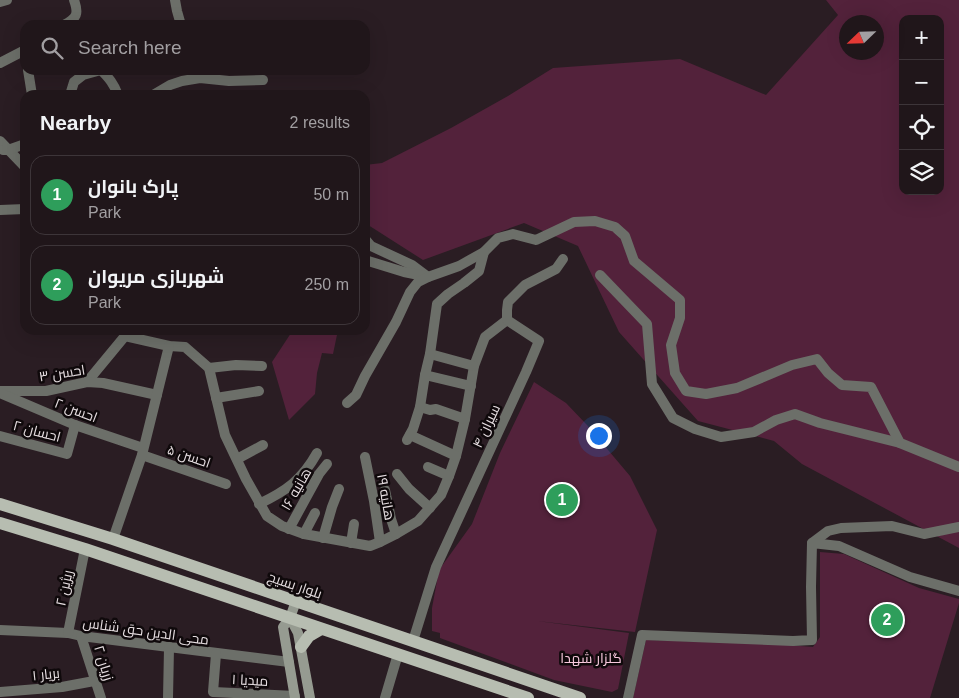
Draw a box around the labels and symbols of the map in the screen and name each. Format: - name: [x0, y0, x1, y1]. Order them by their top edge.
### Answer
- north arrow: [839, 15, 884, 60]
- street label: احسن ۳: [38, 361, 86, 385]
- street label: احسن ۲: [52, 395, 100, 425]
- street label: سیران ۴: [469, 402, 503, 450]
- street label: احسان ۲: [12, 417, 62, 445]
- your location: [586, 423, 612, 449]
- street label: احسن ۵: [165, 441, 213, 471]
- street label: هانیه ۱۶: [278, 465, 314, 513]
- street label: هانیه ۱۹: [374, 473, 398, 521]
- pin: 1: [546, 481, 578, 519]
- street label: بلوار بسیج: [266, 568, 324, 603]
- street label: ریژین ۲: [52, 569, 76, 607]
- pin: 2: [871, 601, 903, 639]
- street label: محی الدین حق شناس: [82, 614, 210, 649]
- street label: زریان ۲: [91, 644, 117, 682]
- park label: گلزار شهدا: [560, 650, 622, 666]
- street label: بریار ۱: [31, 665, 61, 683]
- street label: میدیا ۱: [231, 671, 269, 689]

